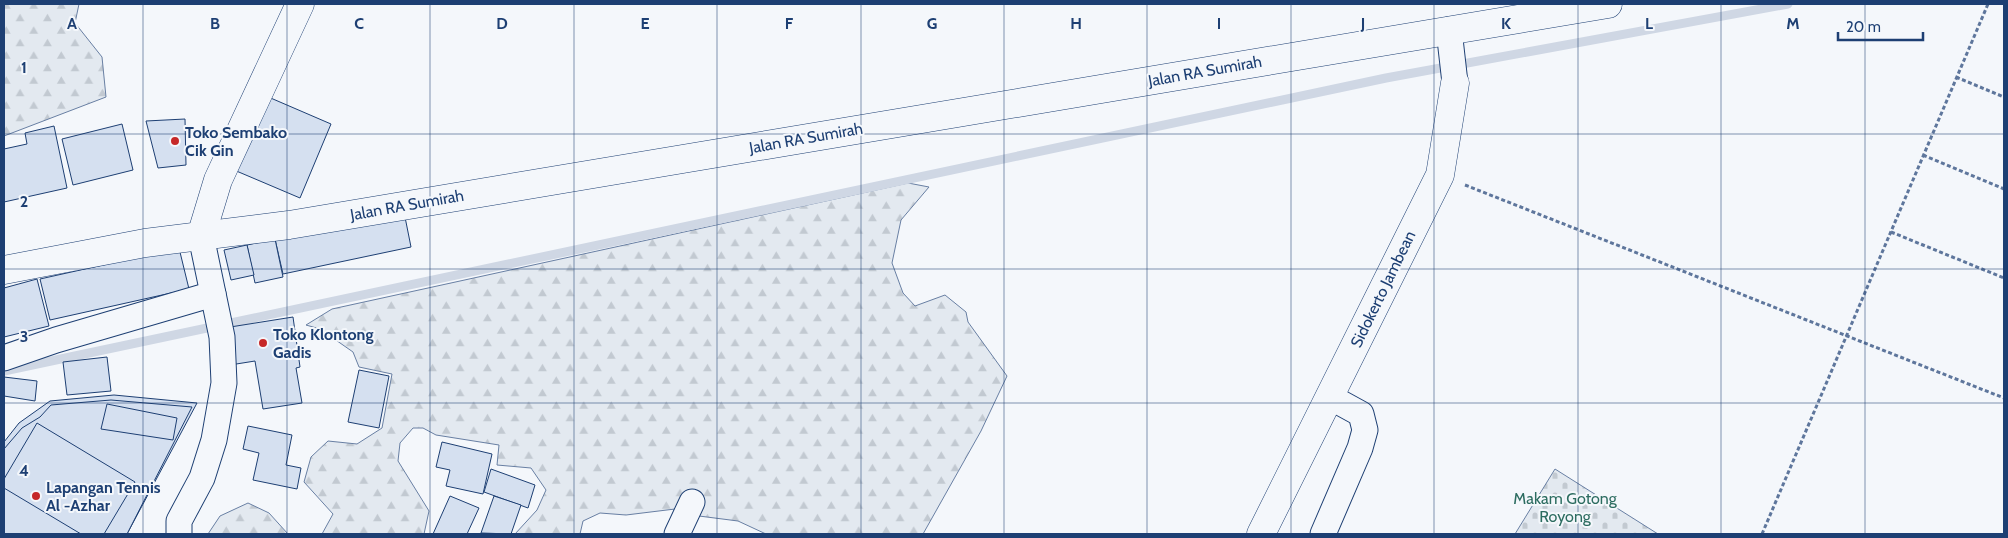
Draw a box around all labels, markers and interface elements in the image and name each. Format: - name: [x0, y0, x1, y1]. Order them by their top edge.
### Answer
- scale bar: [1838, 10, 1923, 42]
- text: A: [67, 14, 77, 33]
- text: B: [210, 14, 220, 33]
- text: C: [354, 14, 364, 33]
- text: D: [496, 14, 508, 33]
- text: E: [640, 14, 650, 33]
- text: F: [785, 14, 794, 33]
- text: G: [927, 14, 937, 33]
- text: H: [1070, 14, 1082, 33]
- text: I: [1217, 14, 1221, 33]
- text: J: [1360, 14, 1365, 33]
- text: K: [1501, 14, 1511, 33]
- text: L: [1645, 14, 1653, 33]
- text: M: [1786, 14, 1800, 33]
- text: 20 m: [1846, 18, 1881, 36]
- street label: Jalan RA Sumirah: [1146, 52, 1263, 91]
- text: 1: [21, 58, 27, 77]
- street label: Jalan RA Sumirah: [747, 119, 864, 158]
- place label: Toko Sembako Cik Gin: [185, 123, 287, 160]
- marker: Toko Sembako Cik Gin: [169, 135, 181, 147]
- street label: Jalan RA Sumirah: [348, 186, 465, 225]
- text: 2: [20, 192, 28, 211]
- street label: Sidokerto Jambean: [1347, 228, 1419, 350]
- place label: Toko Klontong Gadis: [273, 325, 373, 362]
- text: 3: [20, 327, 28, 346]
- marker: Toko Klontong Gadis: [257, 337, 269, 349]
- text: 4: [19, 461, 29, 480]
- place label: Lapangan Tennis Al -Azhar: [46, 478, 161, 515]
- park label: Makam Gotong Royong: [1513, 489, 1618, 526]
- marker: Lapangan Tennis Al -Azhar: [30, 490, 42, 502]

